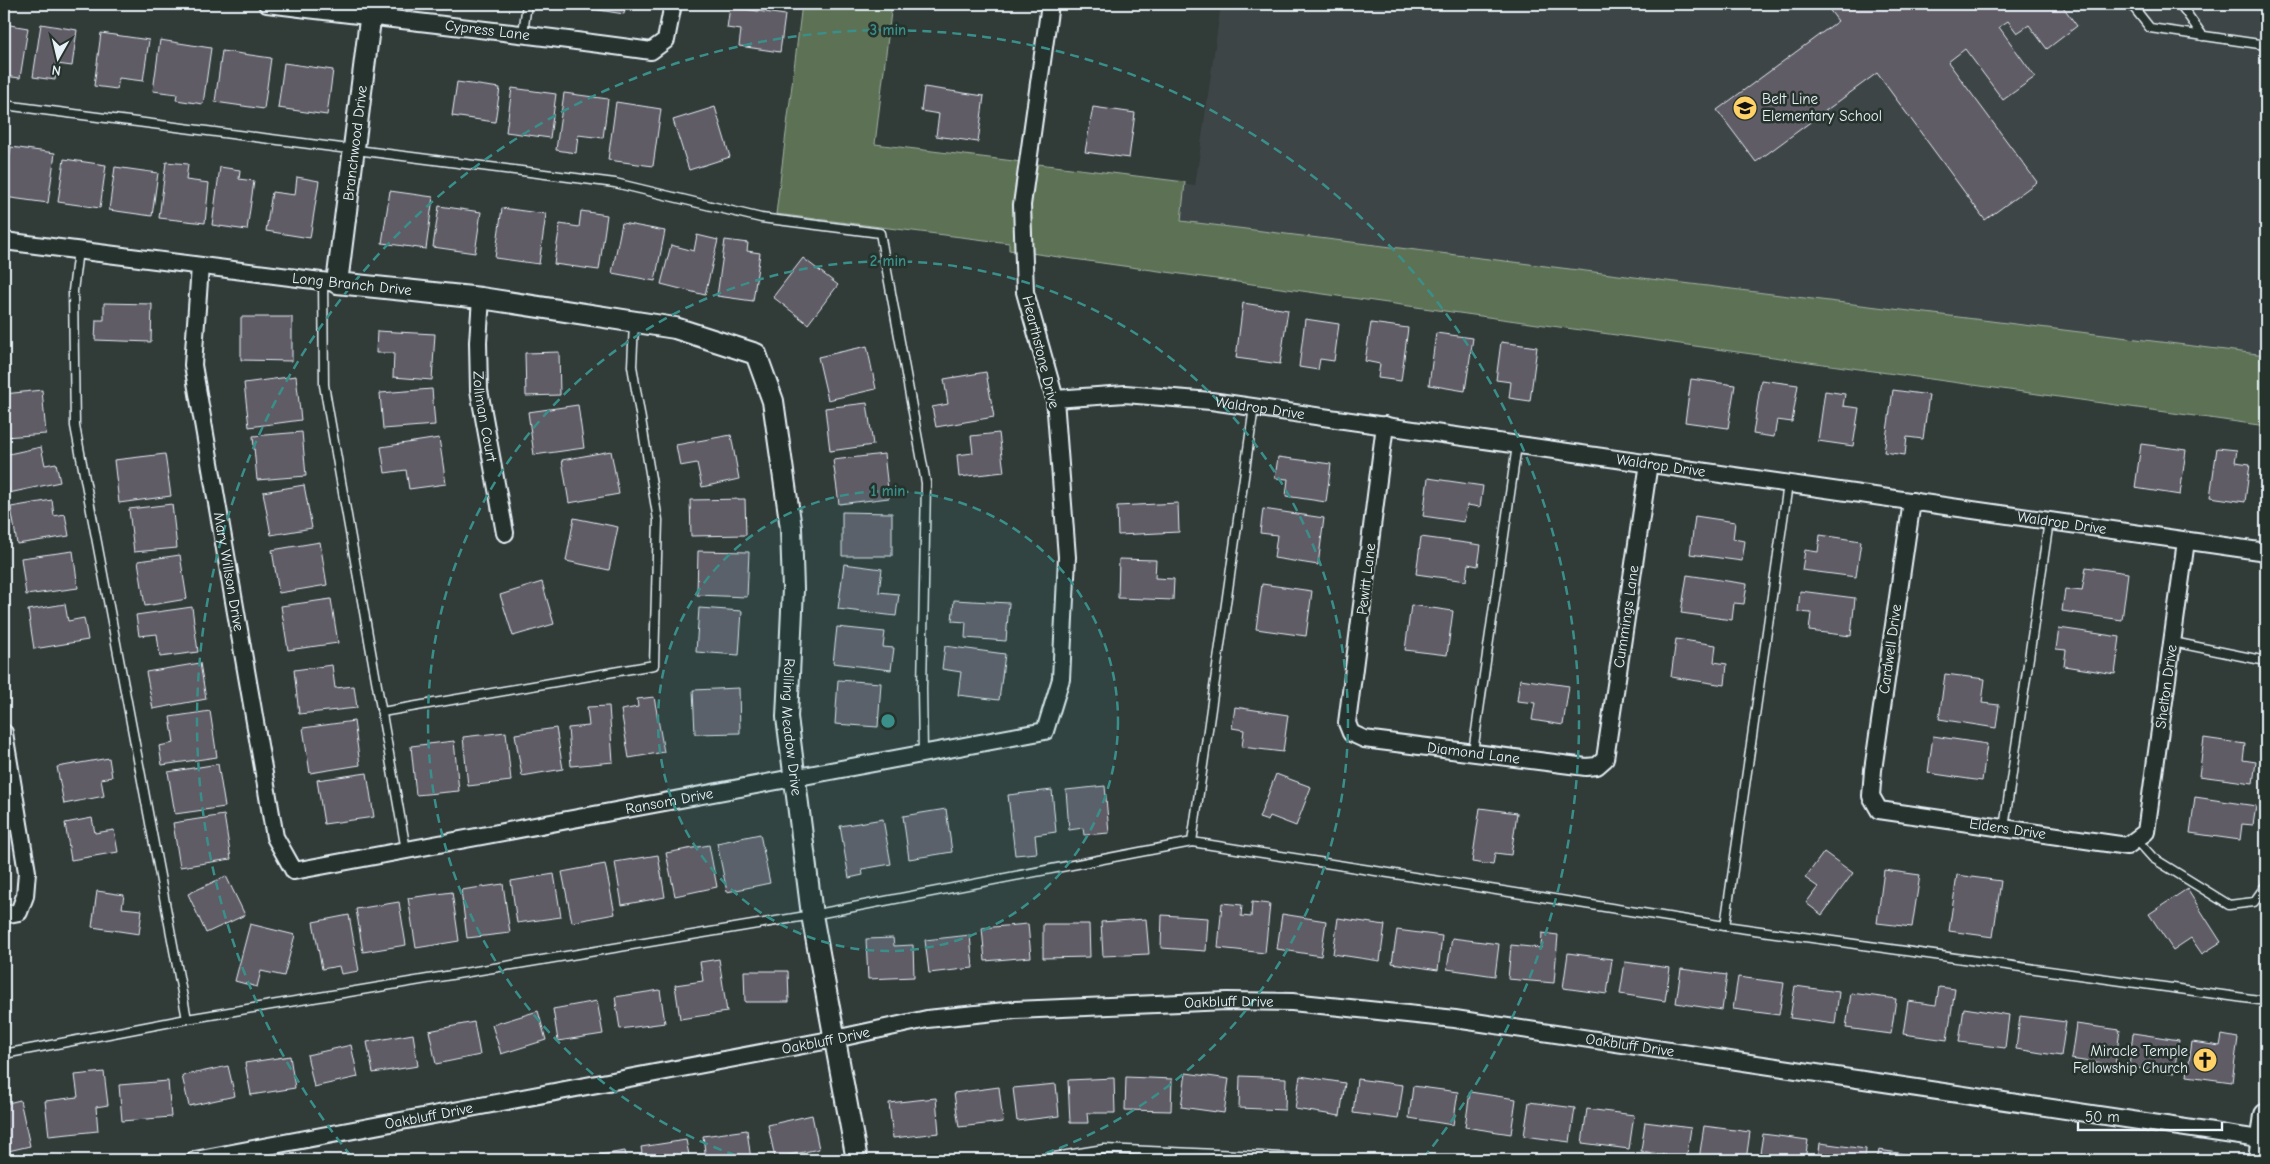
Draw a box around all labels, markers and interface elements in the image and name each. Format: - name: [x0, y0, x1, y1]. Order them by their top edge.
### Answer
- street label: Cypress Lane: [444, 16, 531, 44]
- text: 3 min: [870, 21, 906, 39]
- north arrow: [32, 32, 82, 82]
- text: N: [51, 61, 62, 79]
- street label: Branchwood Drive: [339, 84, 371, 202]
- place label: Belt Line Elementary School: [1762, 90, 1882, 125]
- school or university icon: Belt Line Elementary School: [1732, 95, 1758, 121]
- text: 2 min: [870, 252, 906, 270]
- street label: Long Branch Drive: [291, 269, 413, 299]
- street label: Hearthstone Drive: [1018, 294, 1064, 411]
- street label: Zollman Court: [470, 371, 501, 464]
- street label: Waldrop Drive: [1214, 393, 1306, 423]
- street label: Waldrop Drive: [1615, 450, 1707, 481]
- text: 1 min: [871, 482, 905, 500]
- street label: Waldrop Drive: [2016, 508, 2108, 538]
- street label: Mary Willson Drive: [210, 511, 248, 633]
- street label: Pewitt Lane: [1353, 542, 1379, 616]
- street label: Cummings Lane: [1610, 564, 1643, 669]
- street label: Cardwell Drive: [1875, 602, 1905, 695]
- street label: Shelton Drive: [2151, 643, 2181, 730]
- street label: Rolling Meadow Drive: [778, 658, 806, 797]
- centre of rings: [879, 712, 897, 730]
- street label: Diamond Lane: [1426, 738, 1521, 768]
- street label: Ransom Drive: [624, 784, 715, 818]
- street label: Elders Drive: [1968, 814, 2048, 843]
- street label: Oakbluff Drive: [1184, 992, 1274, 1012]
- street label: Oakbluff Drive: [780, 1023, 872, 1058]
- street label: Oakbluff Drive: [1585, 1030, 1676, 1061]
- place label: Miracle Temple Fellowship Church: [2073, 1042, 2188, 1077]
- church icon: Miracle Temple Fellowship Church: [2192, 1047, 2218, 1073]
- street label: Oakbluff Drive: [383, 1099, 475, 1133]
- scale bar: [2078, 1099, 2221, 1131]
- text: 50 m: [2085, 1108, 2120, 1126]

